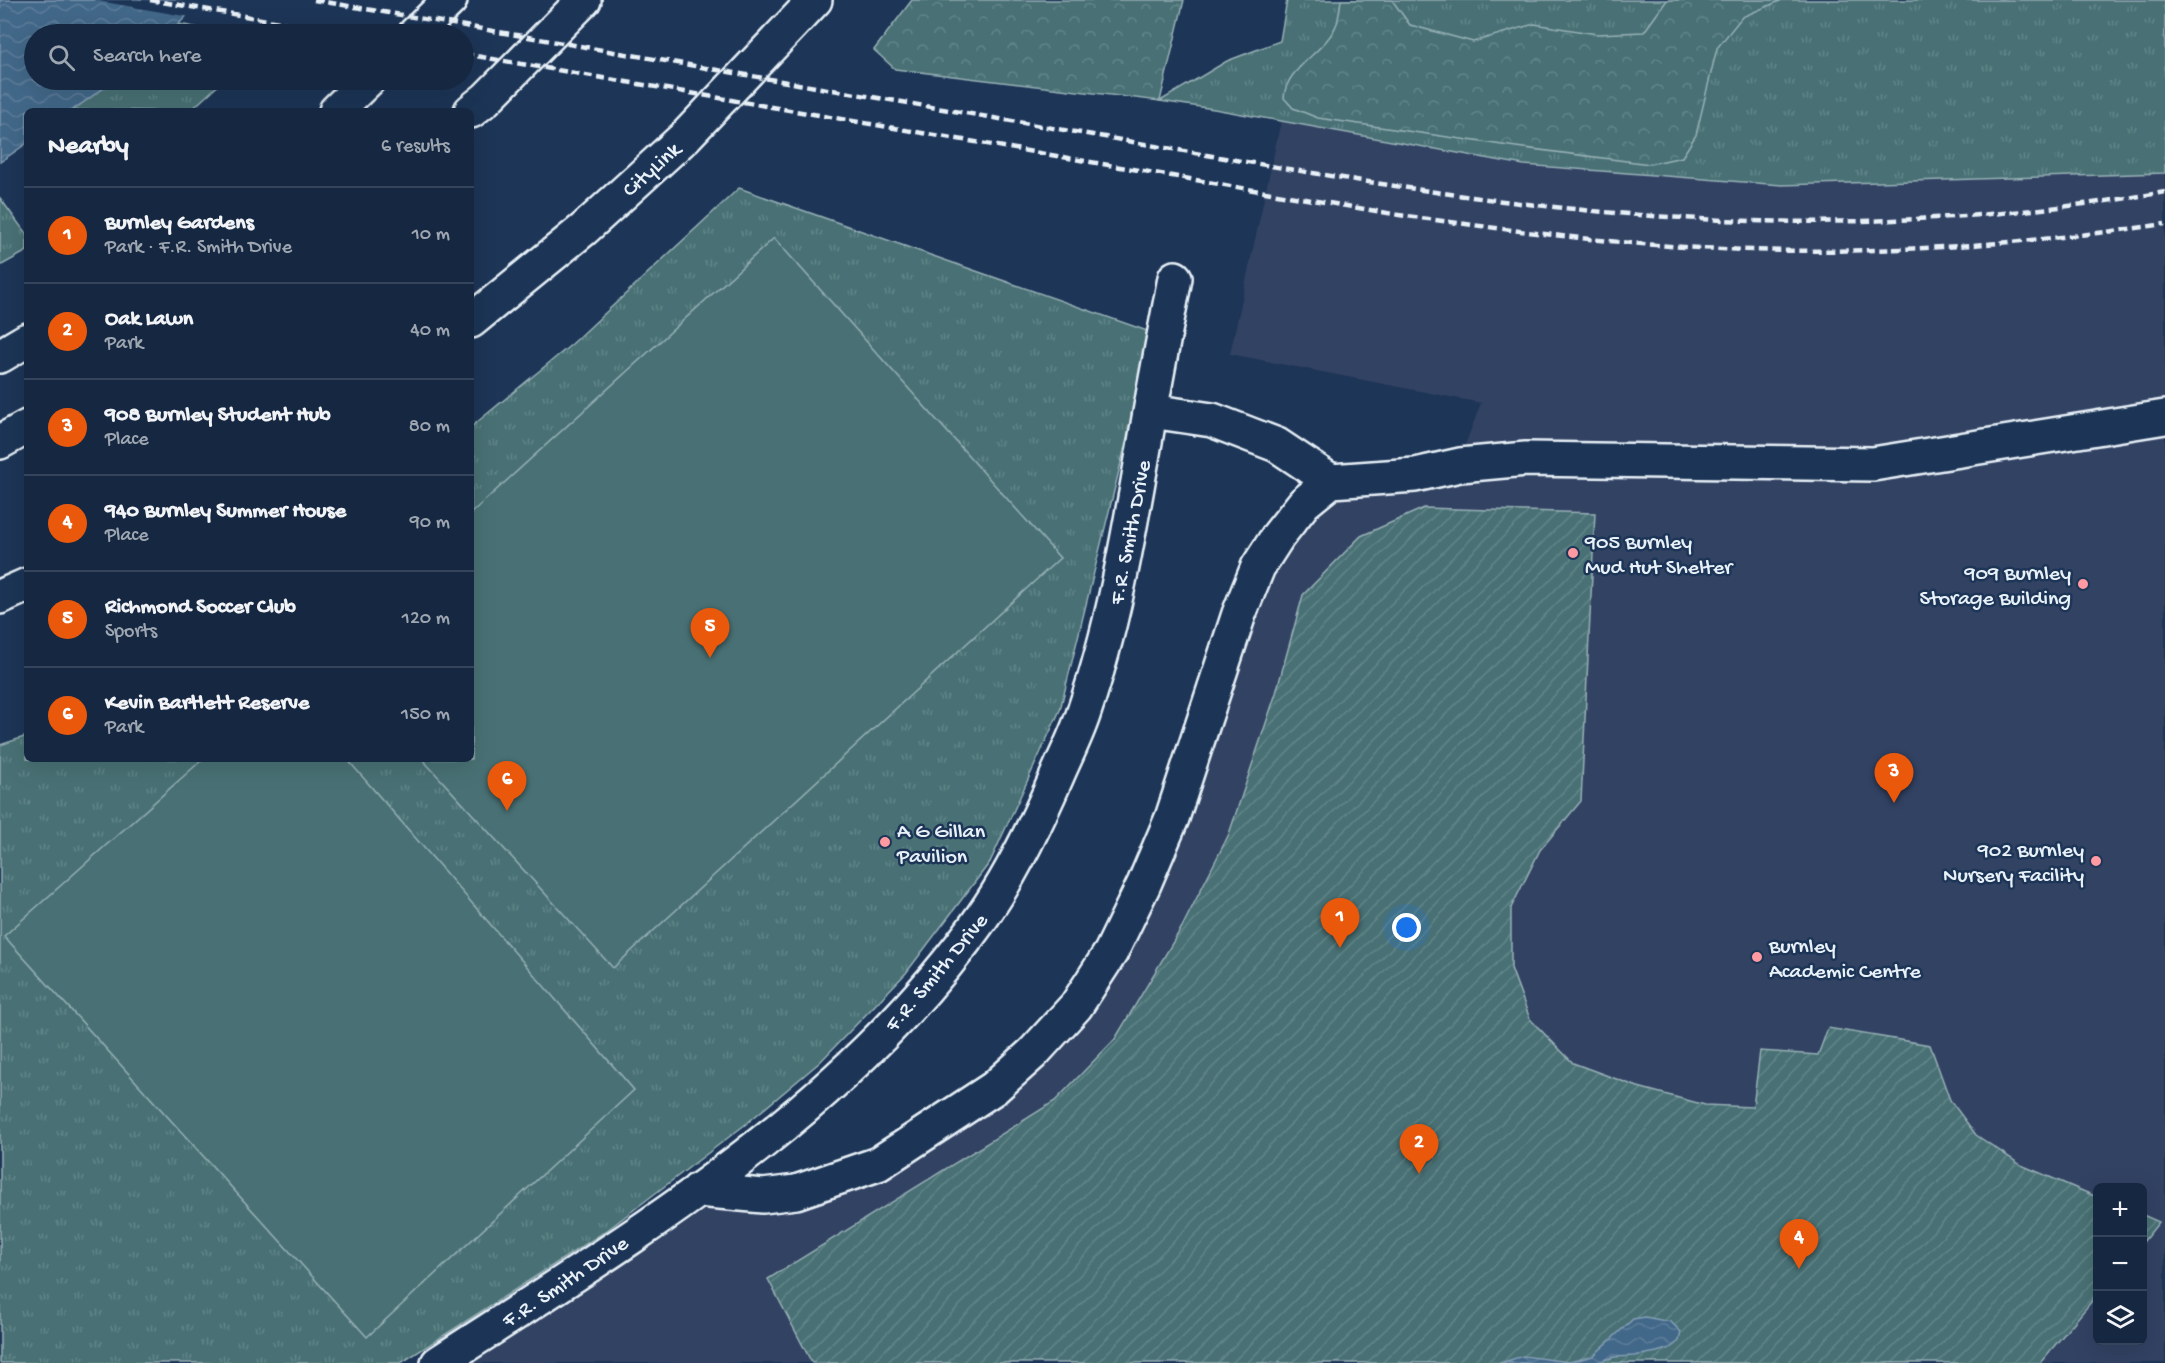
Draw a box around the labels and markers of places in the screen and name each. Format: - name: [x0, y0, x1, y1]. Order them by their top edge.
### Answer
- place label: 905 Burnley Mud Hut Shelter: [1584, 531, 1734, 582]
- marker: 905 Burnley Mud Hut Shelter: [1566, 546, 1580, 560]
- place label: 909 Burnley Storage Building: [1920, 562, 2071, 613]
- marker: 909 Burnley Storage Building: [2076, 577, 2090, 591]
- pin: 5: [690, 608, 730, 658]
- pin: 3: [1874, 754, 1914, 803]
- pin: 6: [488, 762, 526, 811]
- place label: A G Gillan Pavilion: [896, 820, 986, 871]
- marker: A G Gillan Pavilion: [878, 835, 892, 849]
- place label: 902 Burnley Nursery Facility: [1943, 839, 2084, 890]
- marker: 902 Burnley Nursery Facility: [2089, 854, 2103, 868]
- pin: 1: [1320, 898, 1360, 948]
- place label: Burnley Academic Centre: [1768, 935, 1921, 986]
- marker: Burnley Academic Centre: [1750, 950, 1764, 964]
- pin: 2: [1400, 1124, 1438, 1174]
- pin: 4: [1780, 1220, 1818, 1269]

